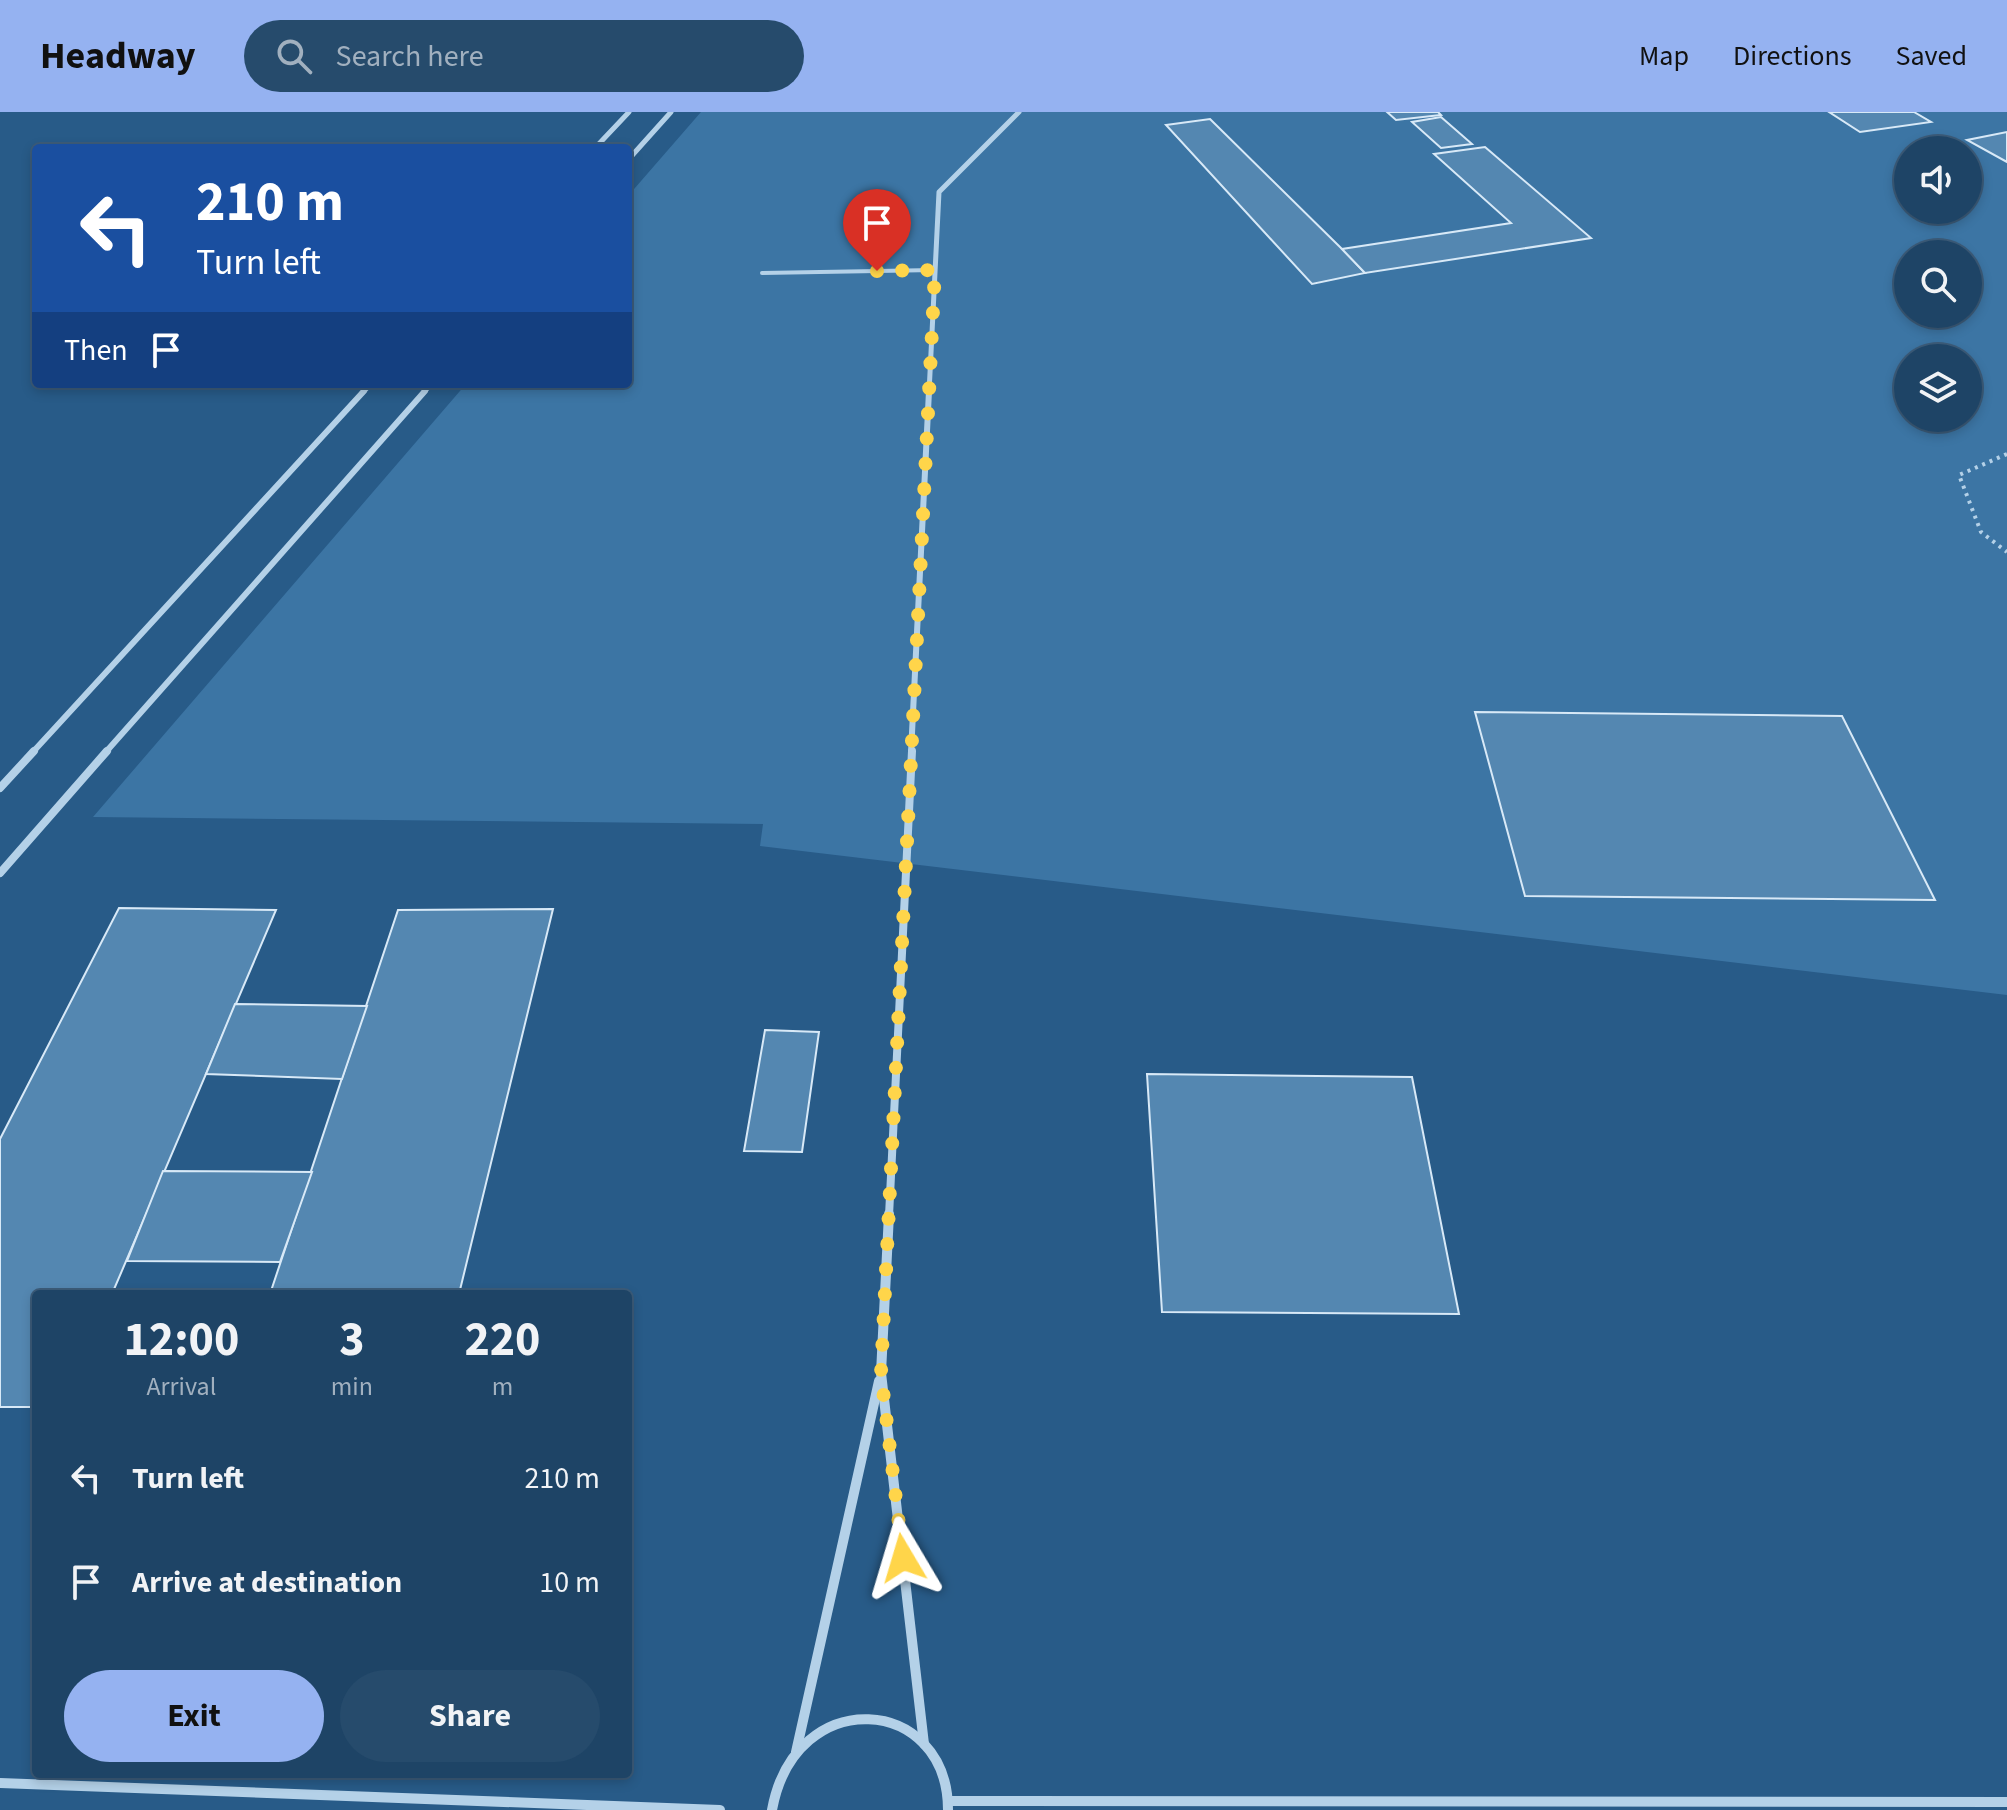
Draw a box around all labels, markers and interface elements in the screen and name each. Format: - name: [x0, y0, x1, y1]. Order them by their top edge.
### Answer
- search box: [244, 20, 804, 92]
- text: Headway: [40, 29, 196, 83]
- icon: search: [272, 34, 316, 78]
- text: Search here: [336, 35, 484, 78]
- text: Map: [1639, 36, 1689, 76]
- text: Directions: [1733, 36, 1852, 76]
- text: Saved: [1896, 36, 1967, 76]
- map controls: [1894, 136, 1982, 432]
- button: sound: [1894, 136, 1982, 224]
- text: 210 m: [196, 163, 344, 242]
- icon: left: [64, 176, 168, 280]
- pin: [843, 189, 911, 271]
- icon: arrive: [855, 201, 899, 245]
- text: Turn left: [196, 237, 321, 288]
- button: search: [1894, 240, 1982, 328]
- icon: arrive: [144, 328, 188, 372]
- text: Then: [64, 329, 128, 372]
- button: layers: [1894, 344, 1982, 432]
- text: 12:00: [123, 1306, 239, 1374]
- text: 3: [339, 1306, 365, 1374]
- text: 220: [464, 1306, 540, 1374]
- text: Arrival: [146, 1368, 216, 1405]
- text: min: [331, 1368, 373, 1405]
- text: m: [492, 1368, 513, 1405]
- icon: left: [64, 1456, 108, 1500]
- text: Turn left: [132, 1457, 244, 1500]
- text: 210 m: [524, 1457, 600, 1500]
- position arrow: [861, 1516, 945, 1600]
- icon: arrive: [64, 1560, 108, 1604]
- text: Arrive at destination: [132, 1561, 402, 1604]
- text: 10 m: [539, 1561, 600, 1604]
- button: Exit: [64, 1670, 324, 1762]
- button: Share: [340, 1670, 600, 1762]

